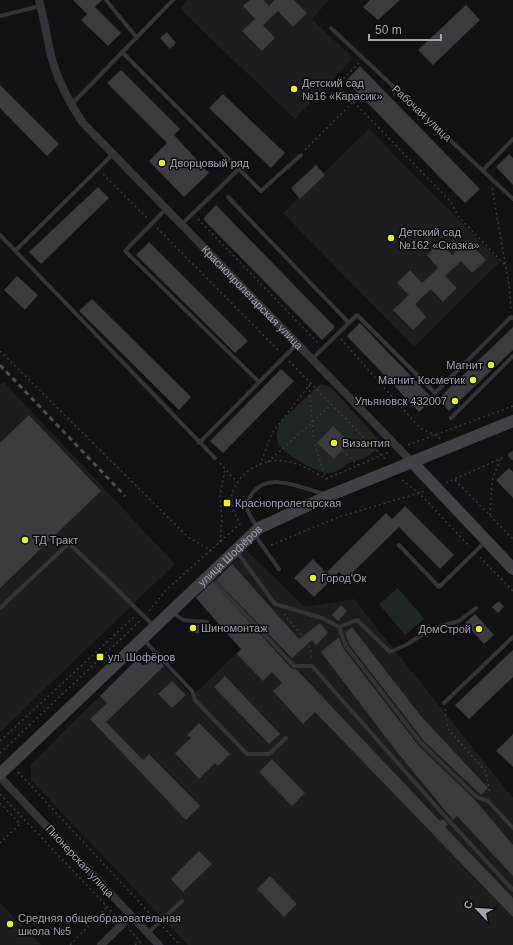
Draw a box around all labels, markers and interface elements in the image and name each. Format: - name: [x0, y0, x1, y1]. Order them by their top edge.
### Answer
- scale bar: [369, 16, 441, 42]
- text: 50 m: [375, 23, 402, 37]
- place label: Детский сад №16 «Карасик»: [302, 77, 383, 102]
- street label: Рабочая улица: [390, 83, 455, 144]
- marker: Детский сад №16 «Карасик»: [289, 84, 299, 94]
- place label: Дворцовый ряд: [170, 157, 250, 169]
- marker: Дворцовый ряд: [157, 158, 167, 168]
- place label: Детский сад №162 «Сказка»: [399, 226, 480, 251]
- marker: Детский сад №162 «Сказка»: [386, 233, 396, 243]
- street label: Краснопролетарская улица: [199, 243, 306, 352]
- place label: Магнит: [446, 359, 483, 371]
- marker: Магнит: [486, 360, 496, 370]
- place label: Магнит Косметик: [378, 374, 465, 386]
- marker: Магнит Косметик: [468, 375, 478, 385]
- place label: Ульяновск 432007: [355, 395, 447, 407]
- marker: Ульяновск 432007: [450, 396, 460, 406]
- place label: Византия: [342, 437, 390, 449]
- marker: Византия: [329, 438, 339, 448]
- place label: Краснопролетарская: [235, 497, 341, 509]
- marker: Краснопролетарская: [222, 498, 232, 508]
- street label: улица Шофёров: [196, 523, 264, 589]
- place label: ТД Тракт: [33, 534, 78, 546]
- marker: ТД Тракт: [20, 535, 30, 545]
- place label: Город'Ок: [321, 572, 366, 584]
- marker: Город'Ок: [308, 573, 318, 583]
- place label: Шиномонтаж: [201, 622, 268, 634]
- marker: Шиномонтаж: [188, 623, 198, 633]
- place label: ДомСтрой: [418, 623, 471, 635]
- marker: ДомСтрой: [474, 624, 484, 634]
- place label: ул. Шофёров: [108, 651, 175, 663]
- marker: ул. Шофёров: [95, 652, 105, 662]
- street label: Пионерская улица: [43, 822, 117, 900]
- north arrow: [457, 889, 497, 929]
- text: С: [461, 899, 475, 911]
- place label: Средняя общеобразовательная школа №5: [18, 912, 181, 937]
- marker: Средняя общеобразовательная школа №5: [5, 919, 15, 929]

